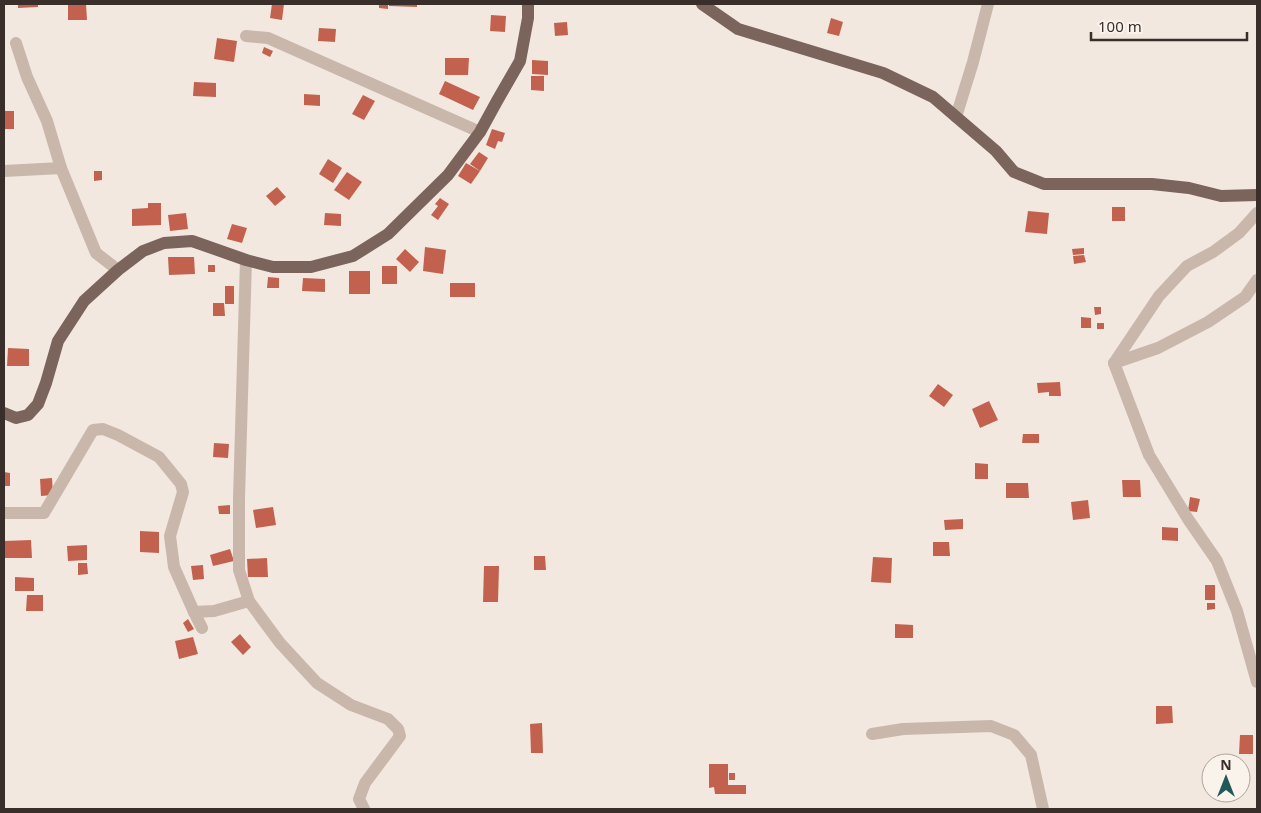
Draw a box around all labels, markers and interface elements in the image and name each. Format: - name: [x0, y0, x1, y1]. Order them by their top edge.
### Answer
- scale bar: [1091, 10, 1247, 42]
- text: 100 m: [1098, 16, 1142, 36]
- north arrow: [1201, 753, 1251, 803]
- text: N: [1220, 755, 1232, 774]

